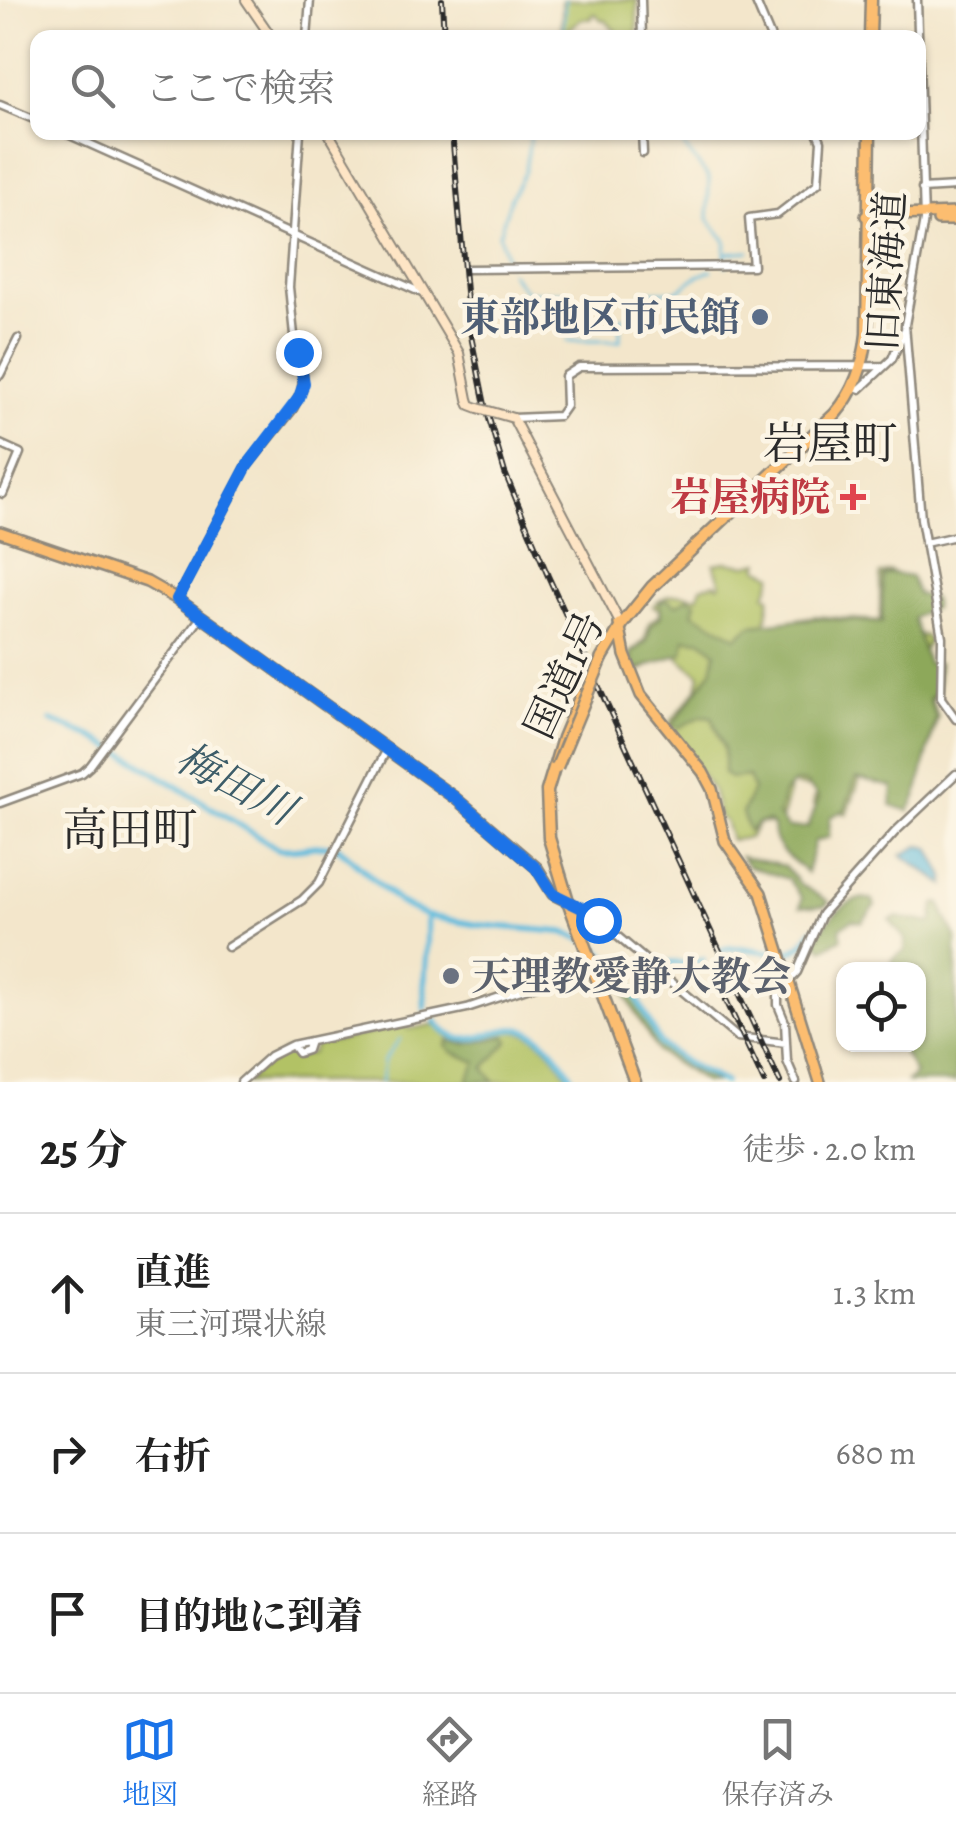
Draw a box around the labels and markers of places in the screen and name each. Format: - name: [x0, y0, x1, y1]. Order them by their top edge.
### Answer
- place label: 東部地区市民館: [460, 290, 740, 345]
- marker: 東部地区市民館: [749, 306, 771, 328]
- place label: 岩屋病院: [670, 470, 830, 525]
- marker: 岩屋病院: [840, 484, 866, 510]
- place label: 天理教愛静大教会: [471, 949, 791, 1004]
- marker: 天理教愛静大教会: [440, 965, 462, 987]

